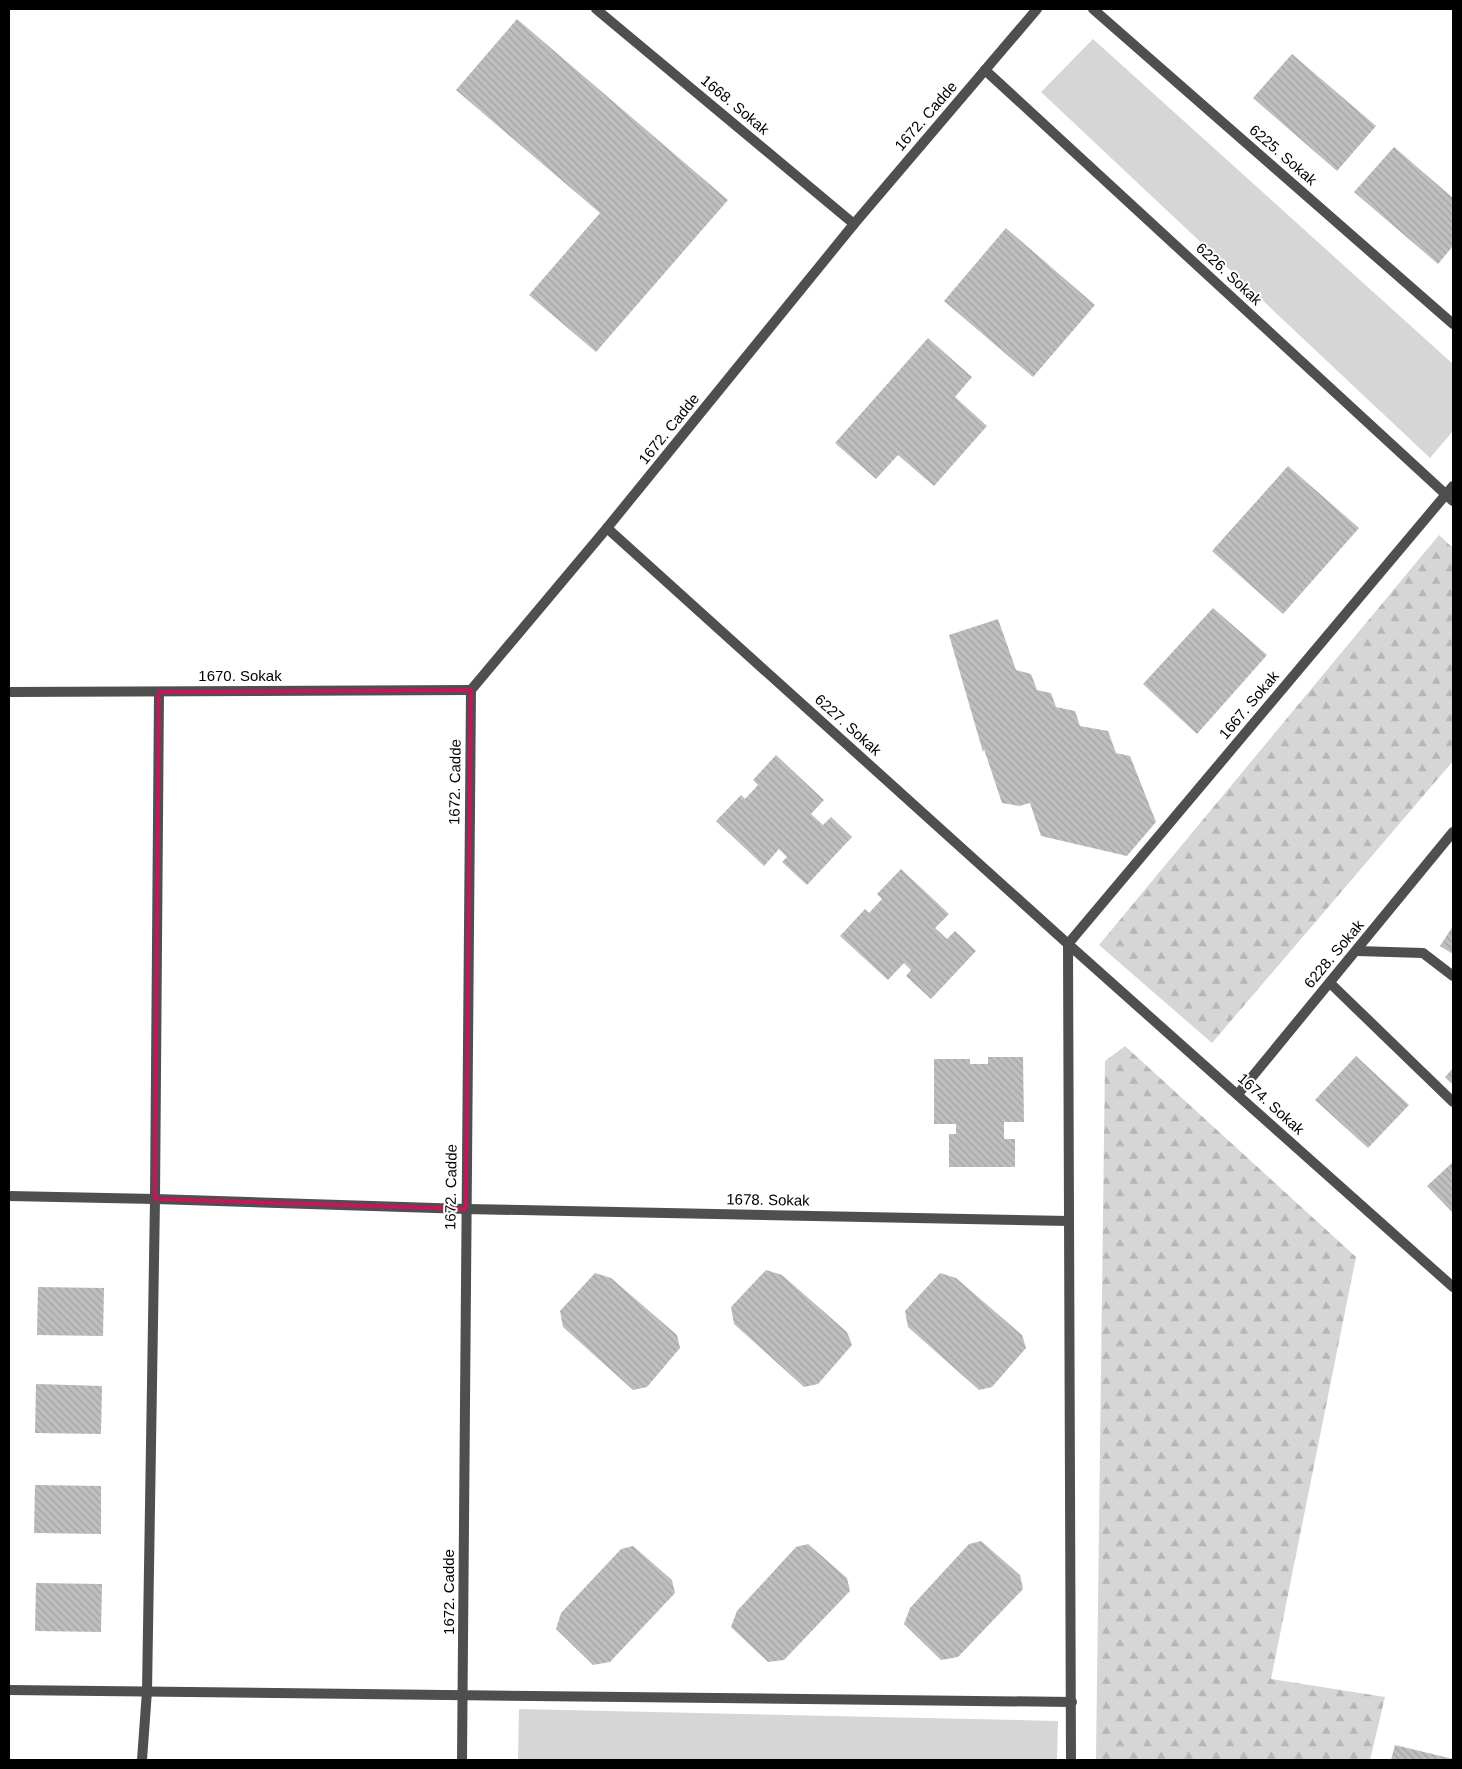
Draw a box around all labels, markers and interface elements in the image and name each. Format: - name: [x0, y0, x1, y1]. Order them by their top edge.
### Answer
- street label: 1668. Sokak: [698, 71, 773, 138]
- street label: 1672. Cadde: [891, 78, 960, 154]
- street label: 6225. Sokak: [1246, 121, 1321, 189]
- street label: 6226. Sokak: [1193, 239, 1266, 309]
- street label: 1672. Cadde: [635, 390, 702, 467]
- street label: 1670. Sokak: [198, 667, 282, 684]
- street label: 1667. Sokak: [1215, 667, 1282, 742]
- street label: 6227. Sokak: [812, 690, 885, 759]
- street label: 1672. Cadde: [445, 739, 464, 825]
- street label: 6228. Sokak: [1300, 916, 1367, 991]
- street label: 1674. Sokak: [1235, 1069, 1308, 1138]
- street label: 1672. Cadde: [441, 1144, 460, 1230]
- street label: 1678. Sokak: [726, 1190, 810, 1209]
- street label: 1672. Cadde: [440, 1549, 457, 1635]

